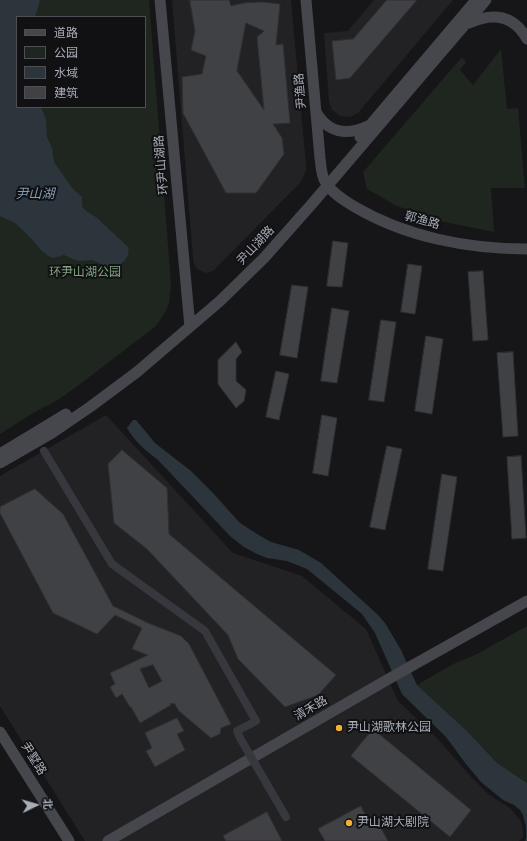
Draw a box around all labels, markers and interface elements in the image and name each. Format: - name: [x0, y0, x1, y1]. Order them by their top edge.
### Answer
- legend: [16, 16, 146, 108]
- text: 道路: [54, 24, 78, 41]
- text: 公园: [54, 44, 78, 61]
- text: 水域: [54, 64, 78, 81]
- street label: 尹渔路: [292, 72, 310, 110]
- text: 建筑: [54, 84, 78, 101]
- street label: 环尹山湖路: [152, 134, 172, 196]
- water label: 尹山湖: [16, 187, 54, 203]
- street label: 郭渔路: [403, 209, 441, 233]
- street label: 尹山湖路: [234, 224, 278, 268]
- park label: 环尹山湖公园: [49, 266, 121, 280]
- street label: 清禾路: [292, 694, 330, 724]
- place label: 尹山湖歌林公园: [347, 721, 431, 735]
- marker: 尹山湖歌林公园: [334, 723, 344, 733]
- street label: 尹墅路: [17, 740, 49, 778]
- north arrow: [16, 785, 56, 825]
- text: 北: [40, 798, 56, 810]
- place label: 尹山湖大剧院: [357, 816, 429, 830]
- marker: 尹山湖大剧院: [344, 818, 354, 828]

